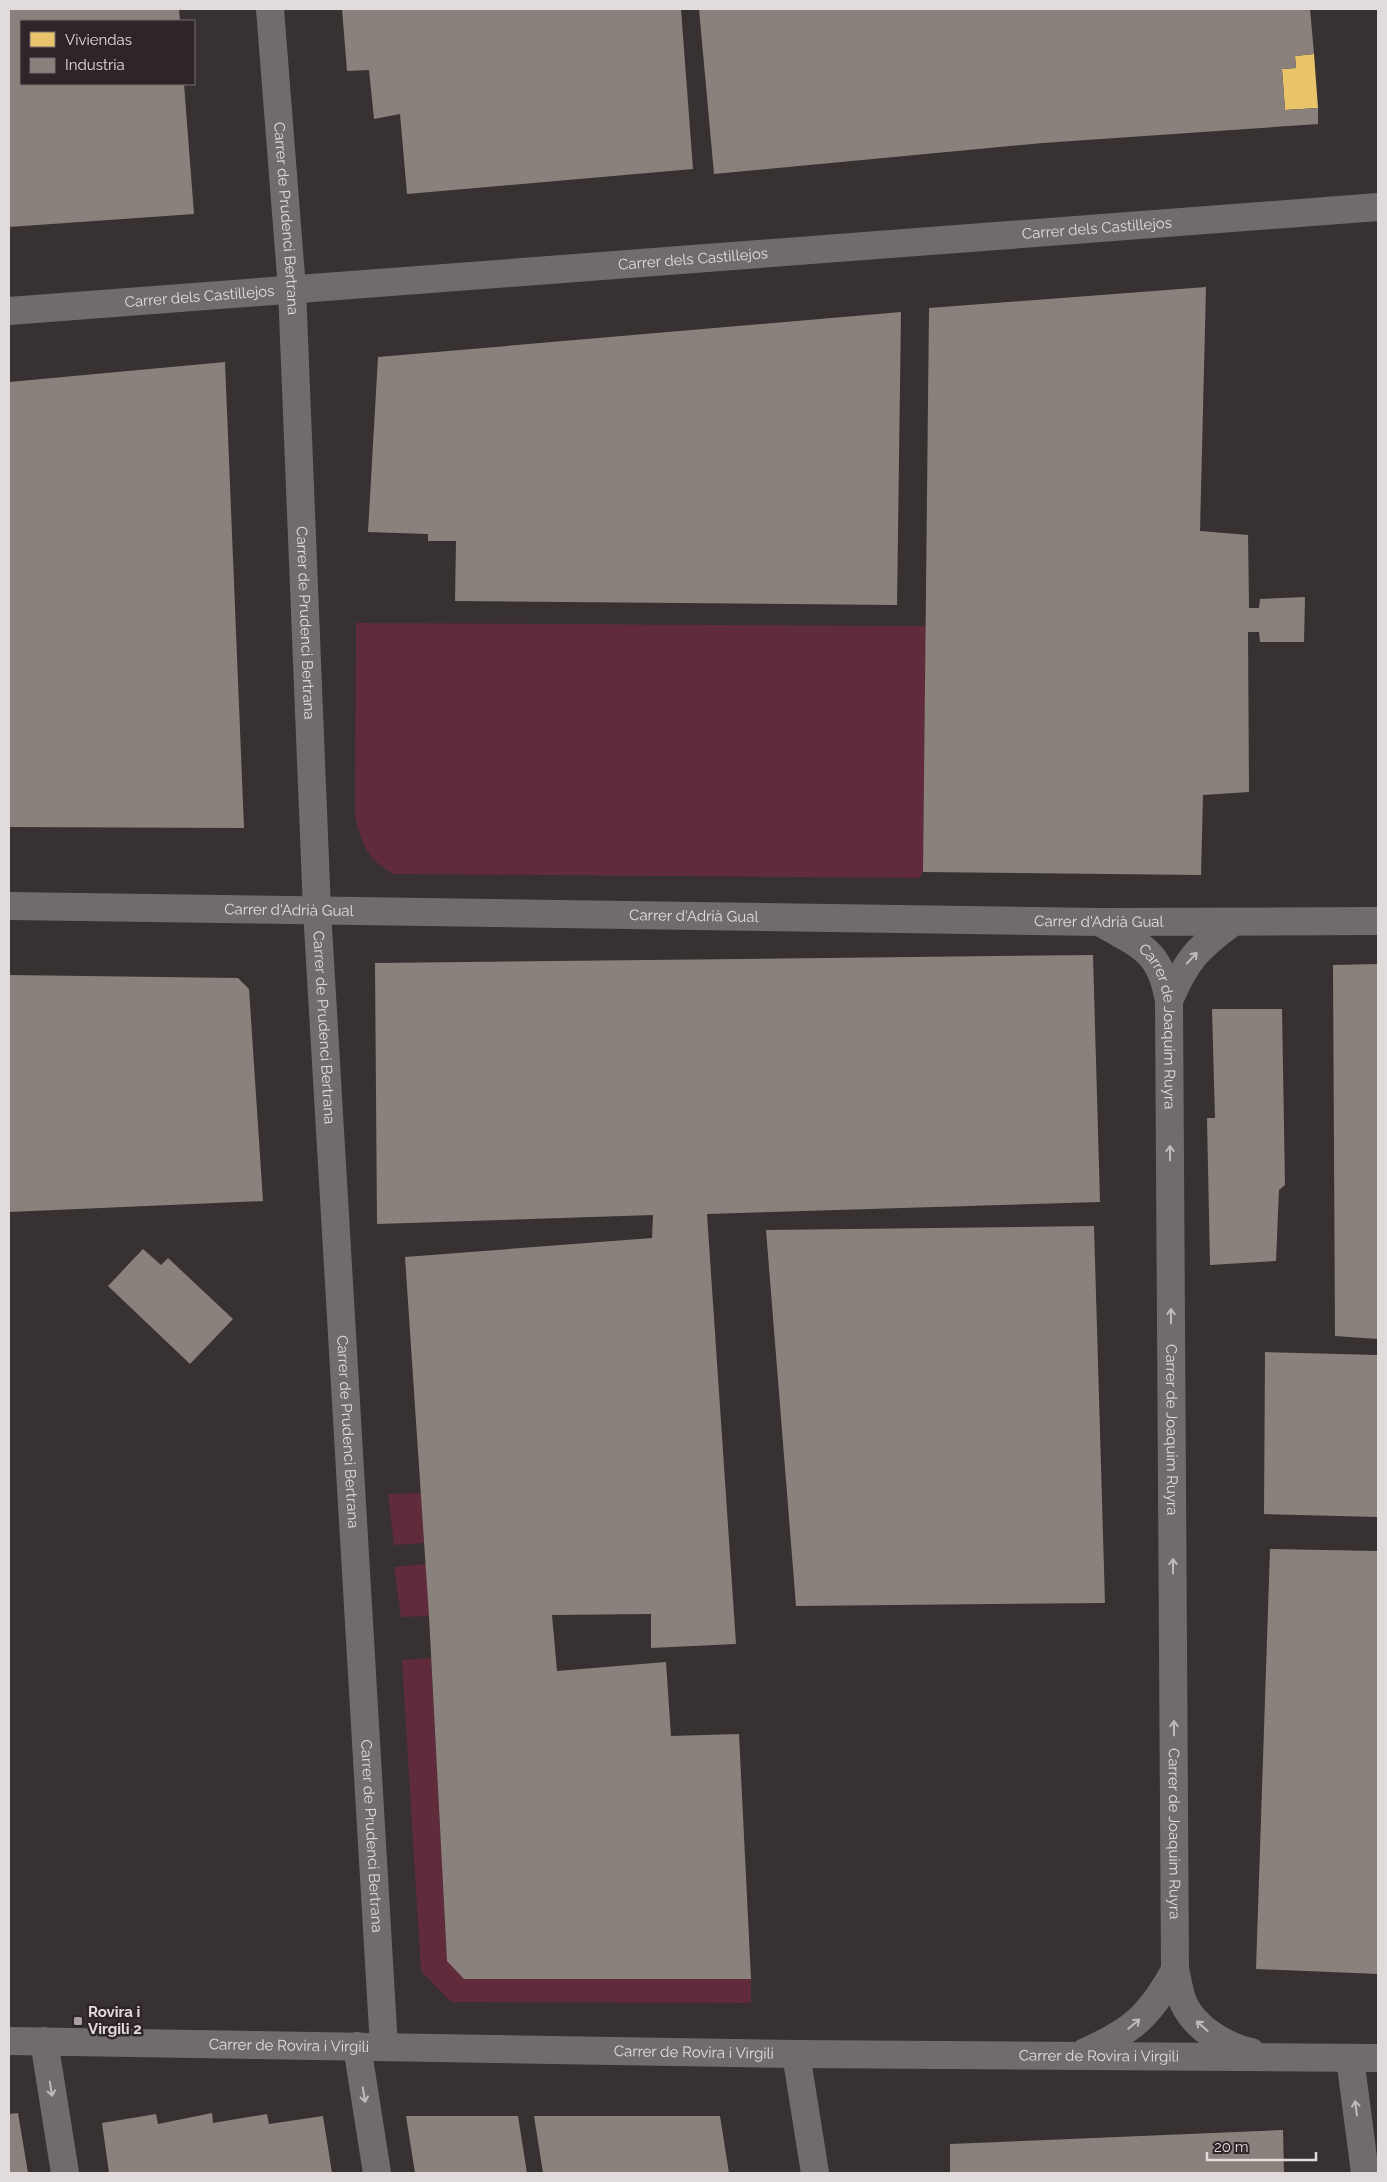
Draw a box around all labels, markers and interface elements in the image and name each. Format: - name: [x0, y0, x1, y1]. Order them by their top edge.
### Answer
- legend: [20, 20, 195, 85]
- text: Viviendas: [65, 31, 132, 49]
- text: Industria: [65, 56, 125, 74]
- street label: Carrer de Prudenci Bertrana: [270, 121, 302, 315]
- street label: Carrer dels Castillejos: [1021, 214, 1172, 243]
- street label: Carrer dels Castillejos: [617, 244, 769, 274]
- street label: Carrer dels Castillejos: [124, 282, 275, 311]
- street label: Carrer de Prudenci Bertrana: [293, 526, 318, 720]
- street label: Carrer d'Adrià Gual: [224, 900, 355, 920]
- street label: Carrer d'Adrià Gual: [629, 906, 760, 926]
- street label: Carrer d'Adrià Gual: [1034, 912, 1165, 931]
- street label: Carrer de Prudenci Bertrana: [309, 930, 339, 1125]
- street label: Carrer de Joaquim Ruyra: [1135, 940, 1179, 1110]
- one-way arrow: [1186, 952, 1198, 964]
- one-way arrow: [1165, 1146, 1175, 1162]
- one-way arrow: [1166, 1308, 1176, 1324]
- street label: Carrer de Prudenci Bertrana: [333, 1335, 362, 1529]
- street label: Carrer de Joaquim Ruyra: [1162, 1344, 1181, 1516]
- one-way arrow: [1168, 1558, 1178, 1574]
- one-way arrow: [1169, 1721, 1179, 1737]
- street label: Carrer de Prudenci Bertrana: [357, 1739, 386, 1933]
- street label: Carrer de Joaquim Ruyra: [1165, 1748, 1184, 1920]
- place label: Rovira i Virgili 2: [88, 2003, 142, 2038]
- marker: Rovira i Virgili 2: [72, 2015, 84, 2027]
- one-way arrow: [1127, 2019, 1140, 2030]
- one-way arrow: [1196, 2020, 1209, 2032]
- street label: Carrer de Rovira i Virgili: [209, 2035, 369, 2056]
- street label: Carrer de Rovira i Virgili: [614, 2042, 774, 2063]
- street label: Carrer de Rovira i Virgili: [1019, 2047, 1179, 2066]
- one-way arrow: [47, 2081, 57, 2097]
- one-way arrow: [360, 2086, 370, 2102]
- one-way arrow: [1351, 2100, 1361, 2116]
- scale bar: [1207, 2130, 1316, 2162]
- text: 20 m: [1214, 2138, 1249, 2156]

